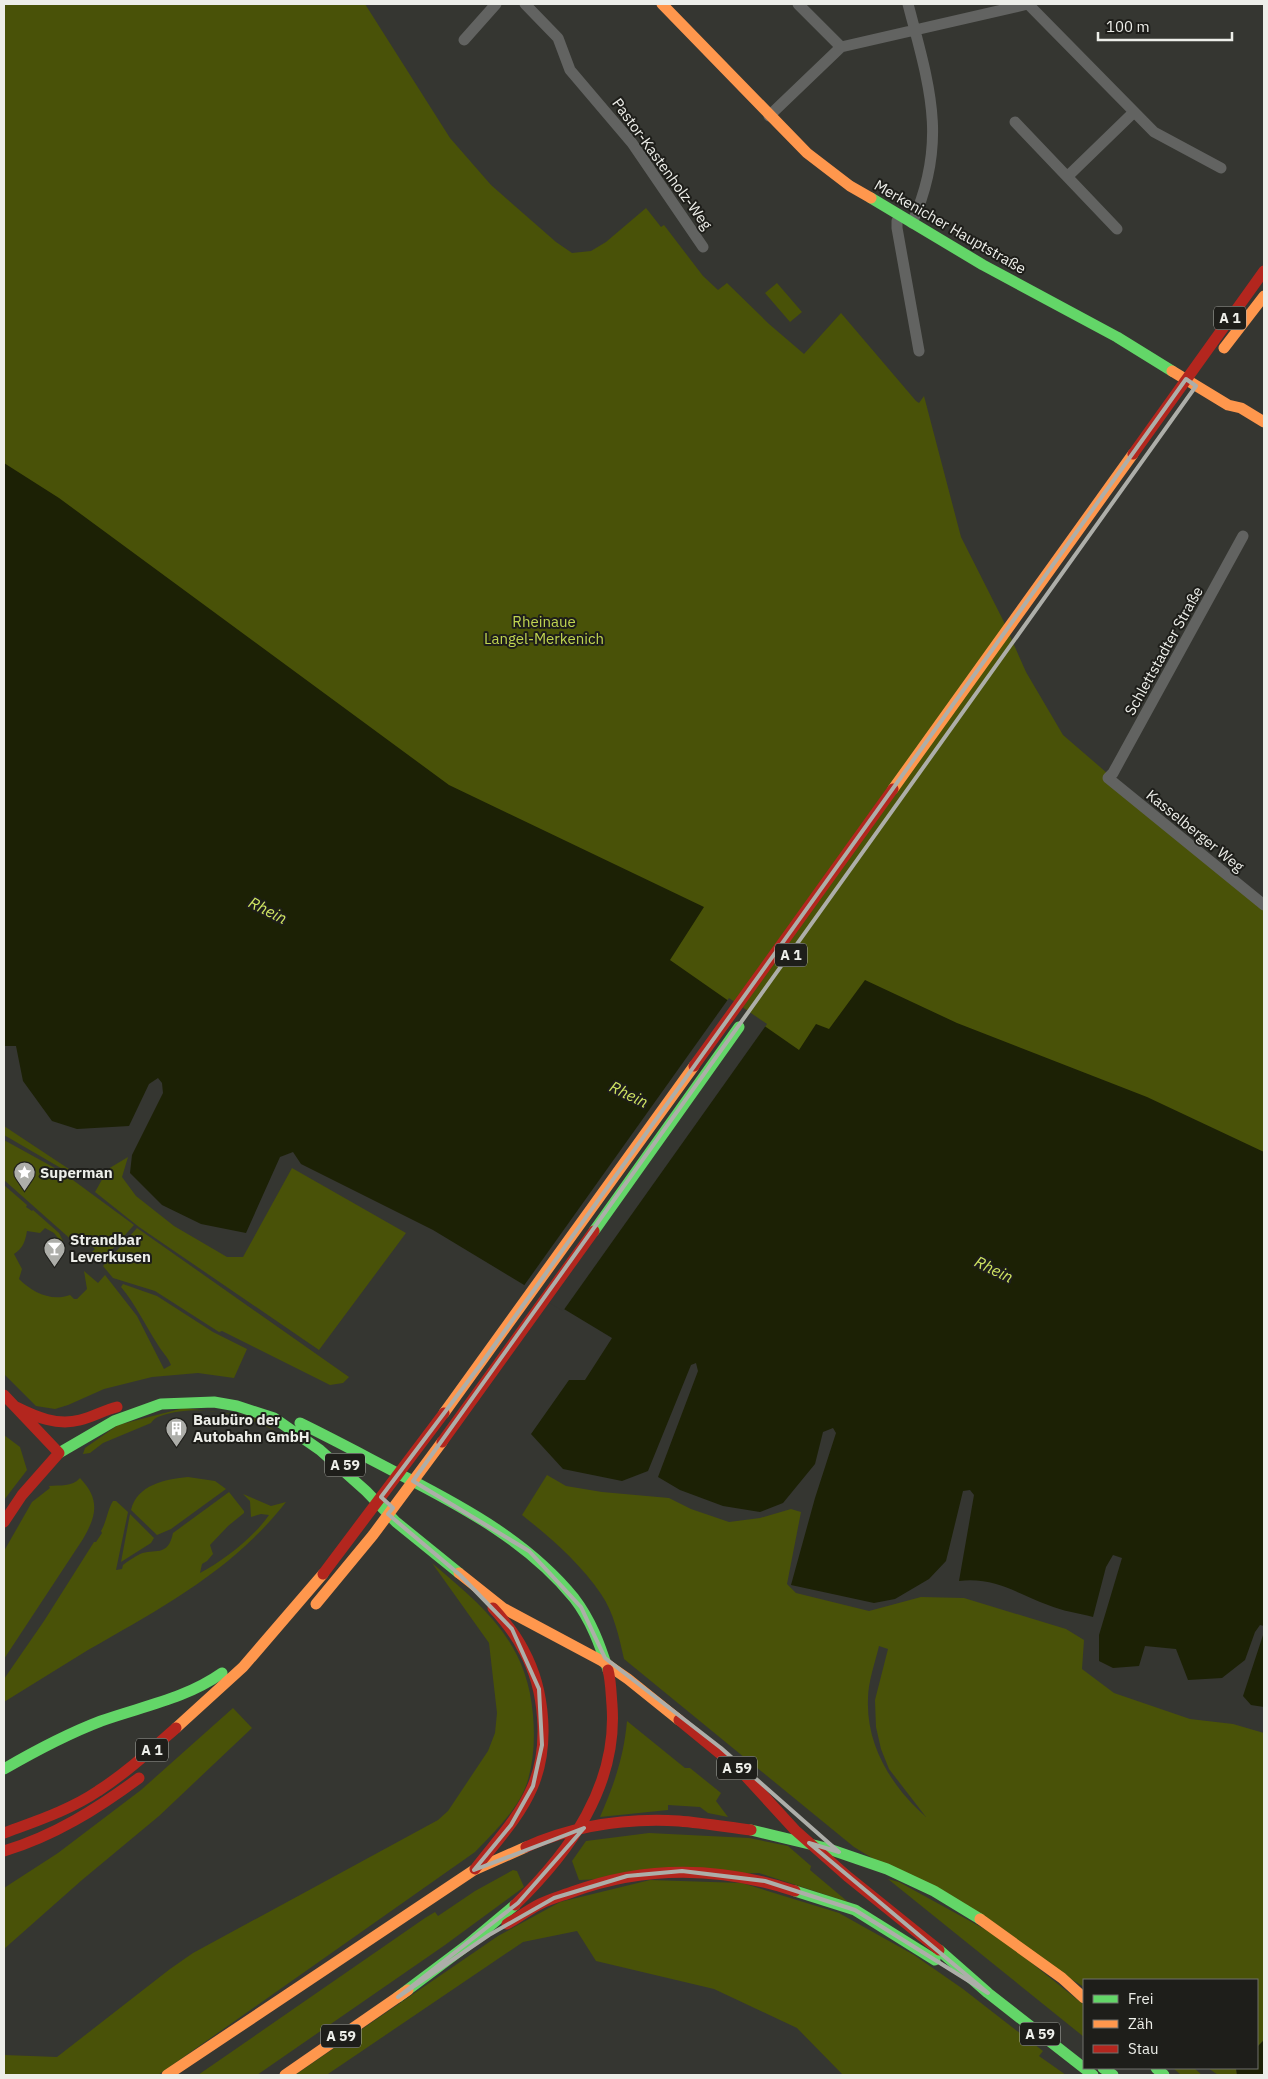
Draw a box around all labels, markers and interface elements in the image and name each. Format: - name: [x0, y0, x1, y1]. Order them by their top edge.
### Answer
- scale bar: [1098, 10, 1232, 42]
- text: 100 m: [1106, 17, 1150, 36]
- street label: Pastor-Kastenholz-Weg: [608, 94, 717, 233]
- street label: Merkenicher Hauptstraße: [871, 175, 1030, 278]
- road number: A 1: [1214, 306, 1246, 330]
- street label: Schlettstadter Straße: [1120, 583, 1207, 719]
- park label: Rheinaue Langel-Merkenich: [484, 612, 604, 648]
- street label: Kasselberger Weg: [1142, 785, 1248, 876]
- water label: Rhein: [245, 892, 291, 928]
- road number: A 1: [775, 944, 807, 966]
- water label: Rhein: [606, 1076, 652, 1112]
- place icon: Superman: [12, 1161, 36, 1192]
- place label: Superman: [40, 1163, 113, 1182]
- place label: Strandbar Leverkusen: [70, 1230, 151, 1266]
- bar icon: Strandbar Leverkusen: [42, 1237, 66, 1268]
- water label: Rhein: [971, 1251, 1017, 1287]
- place label: Baubüro der Autobahn GmbH: [193, 1410, 310, 1446]
- building icon: Baubüro der Autobahn GmbH: [165, 1417, 189, 1448]
- road number: A 59: [325, 1454, 365, 1476]
- road number: A 1: [136, 1738, 168, 1762]
- road number: A 59: [717, 1756, 757, 1780]
- legend: [1083, 1979, 1258, 2069]
- text: Frei: [1128, 1989, 1154, 2008]
- text: Zäh: [1128, 2014, 1153, 2033]
- road number: A 59: [1020, 2022, 1060, 2046]
- road number: A 59: [321, 2024, 361, 2048]
- text: Stau: [1128, 2039, 1159, 2058]

